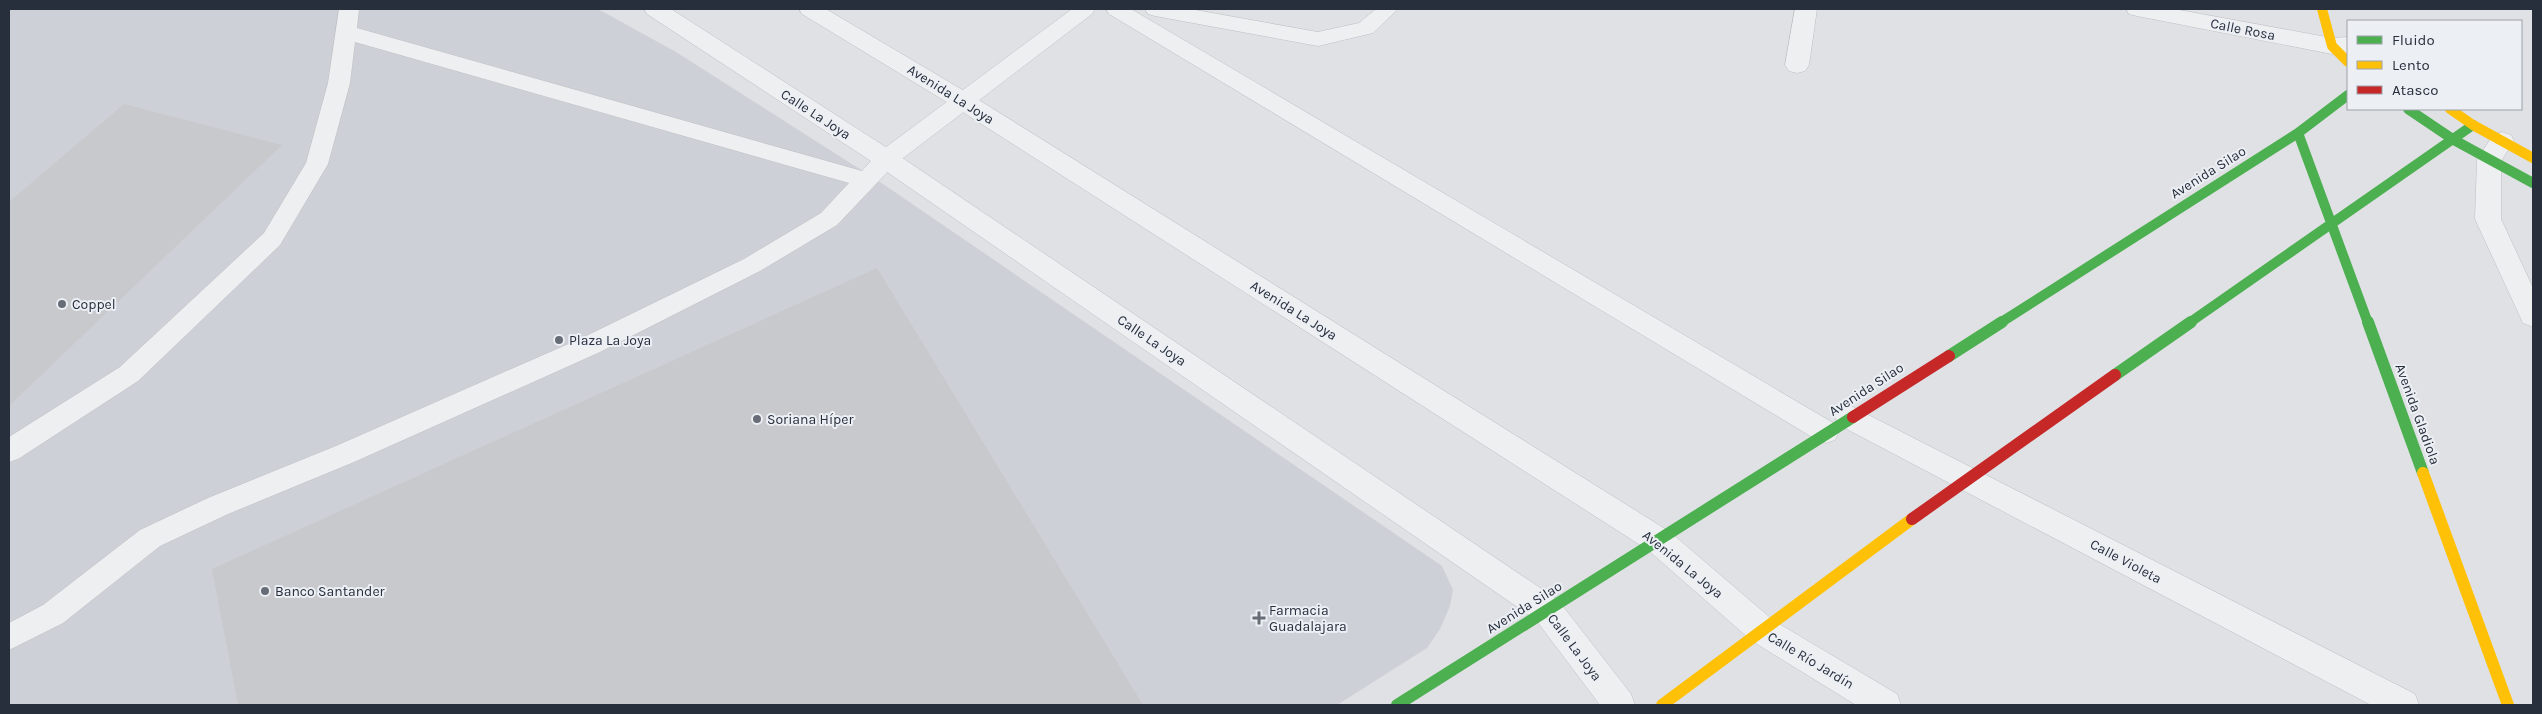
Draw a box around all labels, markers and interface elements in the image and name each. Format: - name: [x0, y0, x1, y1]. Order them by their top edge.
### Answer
- street label: Calle Rosa: [2209, 15, 2277, 44]
- legend: [2347, 20, 2522, 110]
- text: Fluido: [2392, 31, 2435, 49]
- text: Lento: [2392, 56, 2430, 74]
- street label: Avenida La Joya: [904, 61, 997, 128]
- text: Atasco: [2392, 81, 2438, 99]
- street label: Calle La Joya: [778, 86, 854, 143]
- street label: Avenida Silao: [2167, 142, 2249, 202]
- street label: Avenida La Joya: [1247, 277, 1340, 344]
- place label: Coppel: [72, 296, 116, 313]
- marker: Coppel: [56, 298, 68, 310]
- street label: Calle La Joya: [1114, 311, 1190, 370]
- place label: Plaza La Joya: [569, 332, 651, 349]
- marker: Plaza La Joya: [553, 334, 565, 346]
- street label: Avenida Silao: [1826, 359, 1907, 420]
- street label: Avenida Gladiola: [2391, 361, 2444, 467]
- place label: Soriana Híper: [767, 411, 854, 428]
- marker: Soriana Híper: [751, 413, 763, 425]
- street label: Avenida La Joya: [1639, 527, 1727, 602]
- street label: Calle Violeta: [2087, 536, 2164, 587]
- street label: Avenida Silao: [1483, 577, 1565, 637]
- place label: Banco Santander: [275, 583, 386, 600]
- marker: Banco Santander: [259, 585, 271, 597]
- place label: Farmacia Guadalajara: [1269, 602, 1347, 635]
- street label: Calle La Joya: [1544, 610, 1605, 684]
- marker: Farmacia Guadalajara: [1253, 612, 1265, 624]
- street label: Calle Río Jardín: [1764, 628, 1857, 693]

